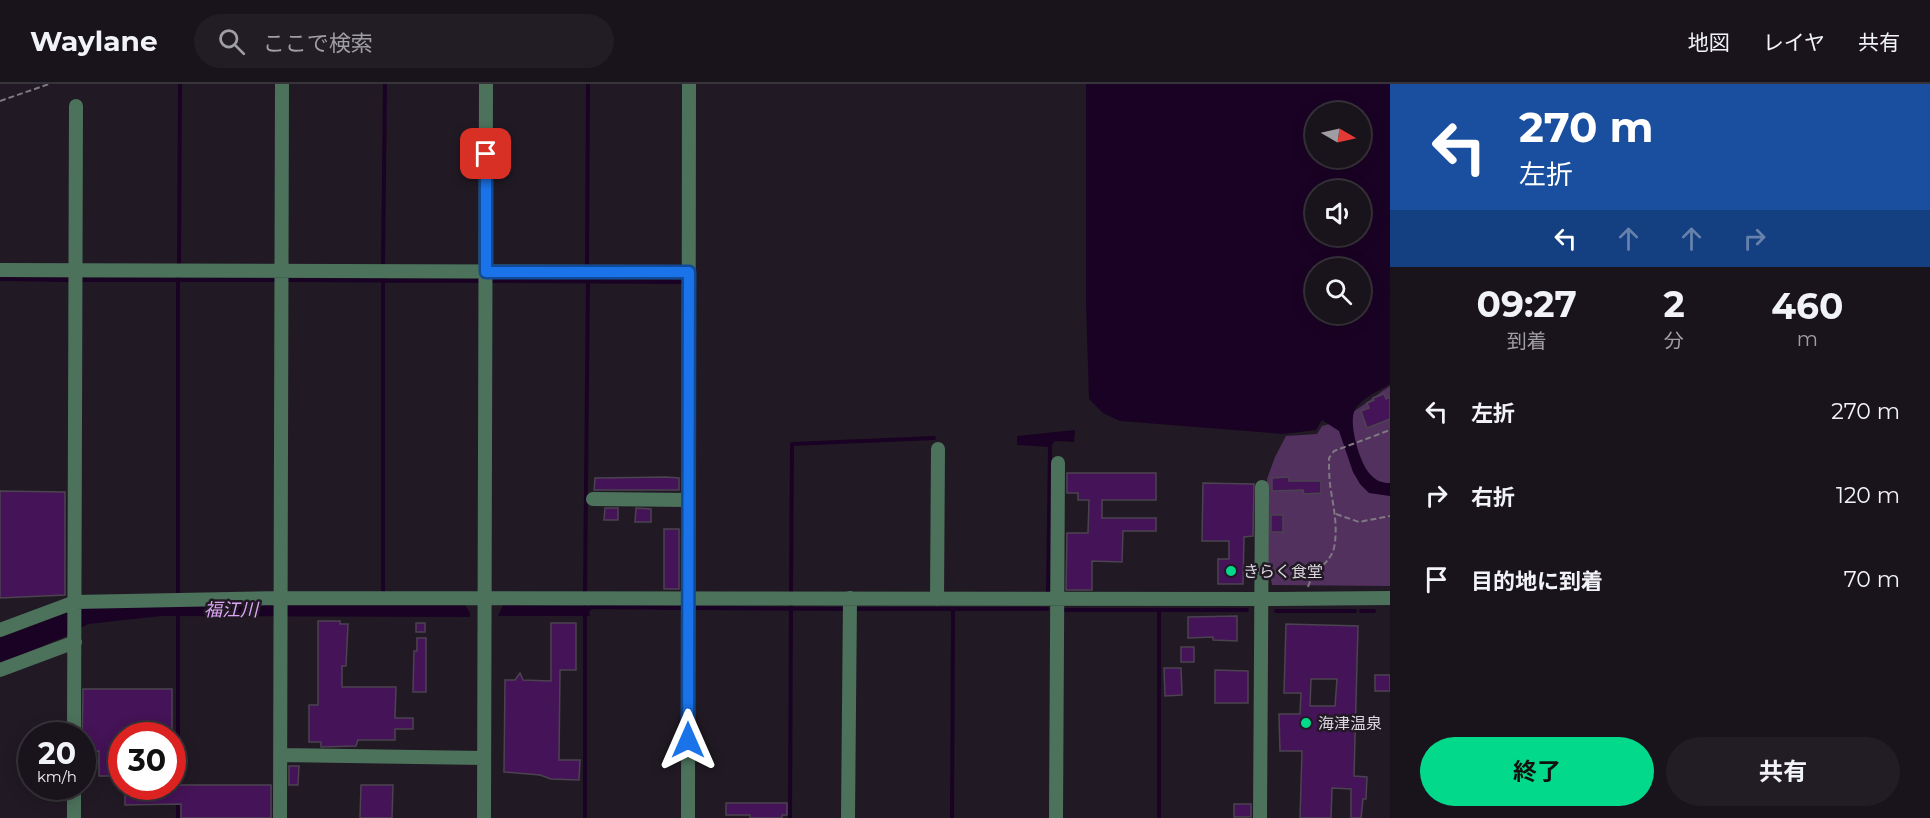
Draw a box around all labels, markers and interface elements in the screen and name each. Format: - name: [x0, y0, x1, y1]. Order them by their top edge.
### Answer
- search box: [194, 14, 614, 68]
- text: Waylane: [30, 24, 158, 58]
- icon: search: [215, 25, 248, 58]
- text: ここで検索: [263, 30, 373, 57]
- text: 地図: [1688, 30, 1730, 55]
- text: レイヤ: [1763, 30, 1825, 55]
- text: 共有: [1858, 30, 1900, 55]
- text: 270 m: [1519, 101, 1653, 153]
- north arrow: [1305, 102, 1371, 168]
- map controls: [1305, 102, 1371, 324]
- icon: left: [1420, 108, 1498, 186]
- pin: [460, 128, 511, 179]
- icon: arrive: [469, 137, 502, 170]
- text: 左折: [1519, 158, 1573, 191]
- button: sound: [1305, 180, 1371, 246]
- icon: left: [1549, 222, 1582, 255]
- icon: ahead: [1612, 222, 1645, 255]
- icon: ahead: [1675, 222, 1708, 255]
- icon: right: [1738, 222, 1771, 255]
- button: search: [1305, 258, 1371, 324]
- text: 09:27: [1477, 282, 1577, 326]
- text: 2: [1663, 282, 1685, 326]
- text: 460: [1771, 284, 1843, 328]
- text: m: [1797, 327, 1818, 351]
- text: 到着: [1507, 329, 1547, 353]
- text: 分: [1664, 329, 1684, 353]
- icon: left: [1420, 395, 1453, 428]
- text: 270 m: [1831, 398, 1900, 425]
- text: 左折: [1471, 400, 1515, 427]
- icon: right: [1420, 479, 1453, 512]
- text: 120 m: [1836, 482, 1900, 509]
- text: 右折: [1471, 484, 1515, 511]
- place label: きらく食堂: [1243, 562, 1323, 581]
- icon: arrive: [1420, 563, 1453, 596]
- marker: きらく食堂: [1224, 564, 1238, 578]
- text: 70 m: [1844, 566, 1900, 593]
- text: 目的地に到着: [1471, 568, 1603, 595]
- water label: 福江川: [204, 599, 260, 621]
- position arrow: [656, 708, 720, 772]
- place label: 海津温泉: [1318, 714, 1382, 733]
- marker: 海津温泉: [1299, 716, 1313, 730]
- speed limit sign: 30: [108, 722, 186, 800]
- text: 20: [38, 735, 76, 772]
- button: 終了: [1420, 737, 1654, 806]
- button: 共有: [1666, 737, 1900, 806]
- text: km/h: [37, 767, 77, 786]

